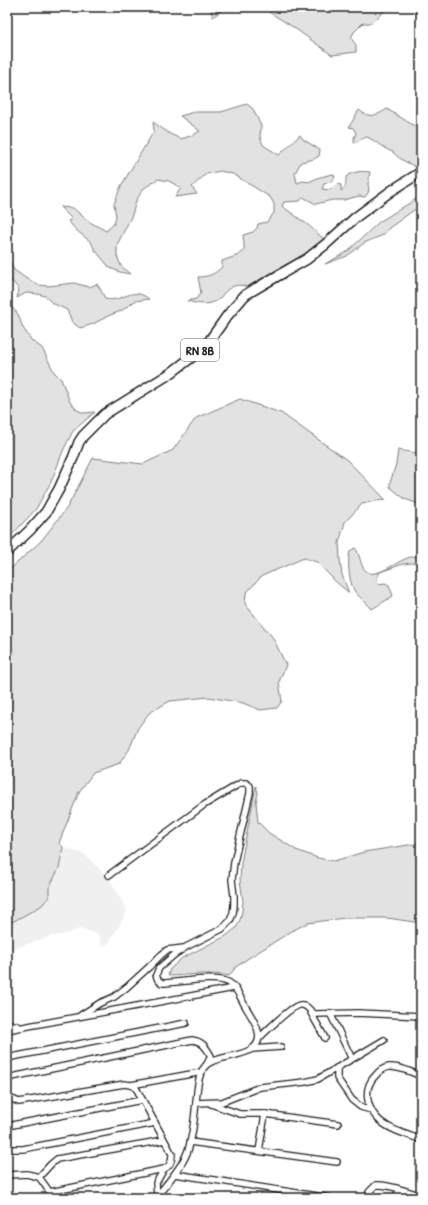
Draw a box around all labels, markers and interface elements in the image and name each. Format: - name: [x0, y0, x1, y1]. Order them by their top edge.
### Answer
- road number: RN 8B: [181, 339, 219, 361]

